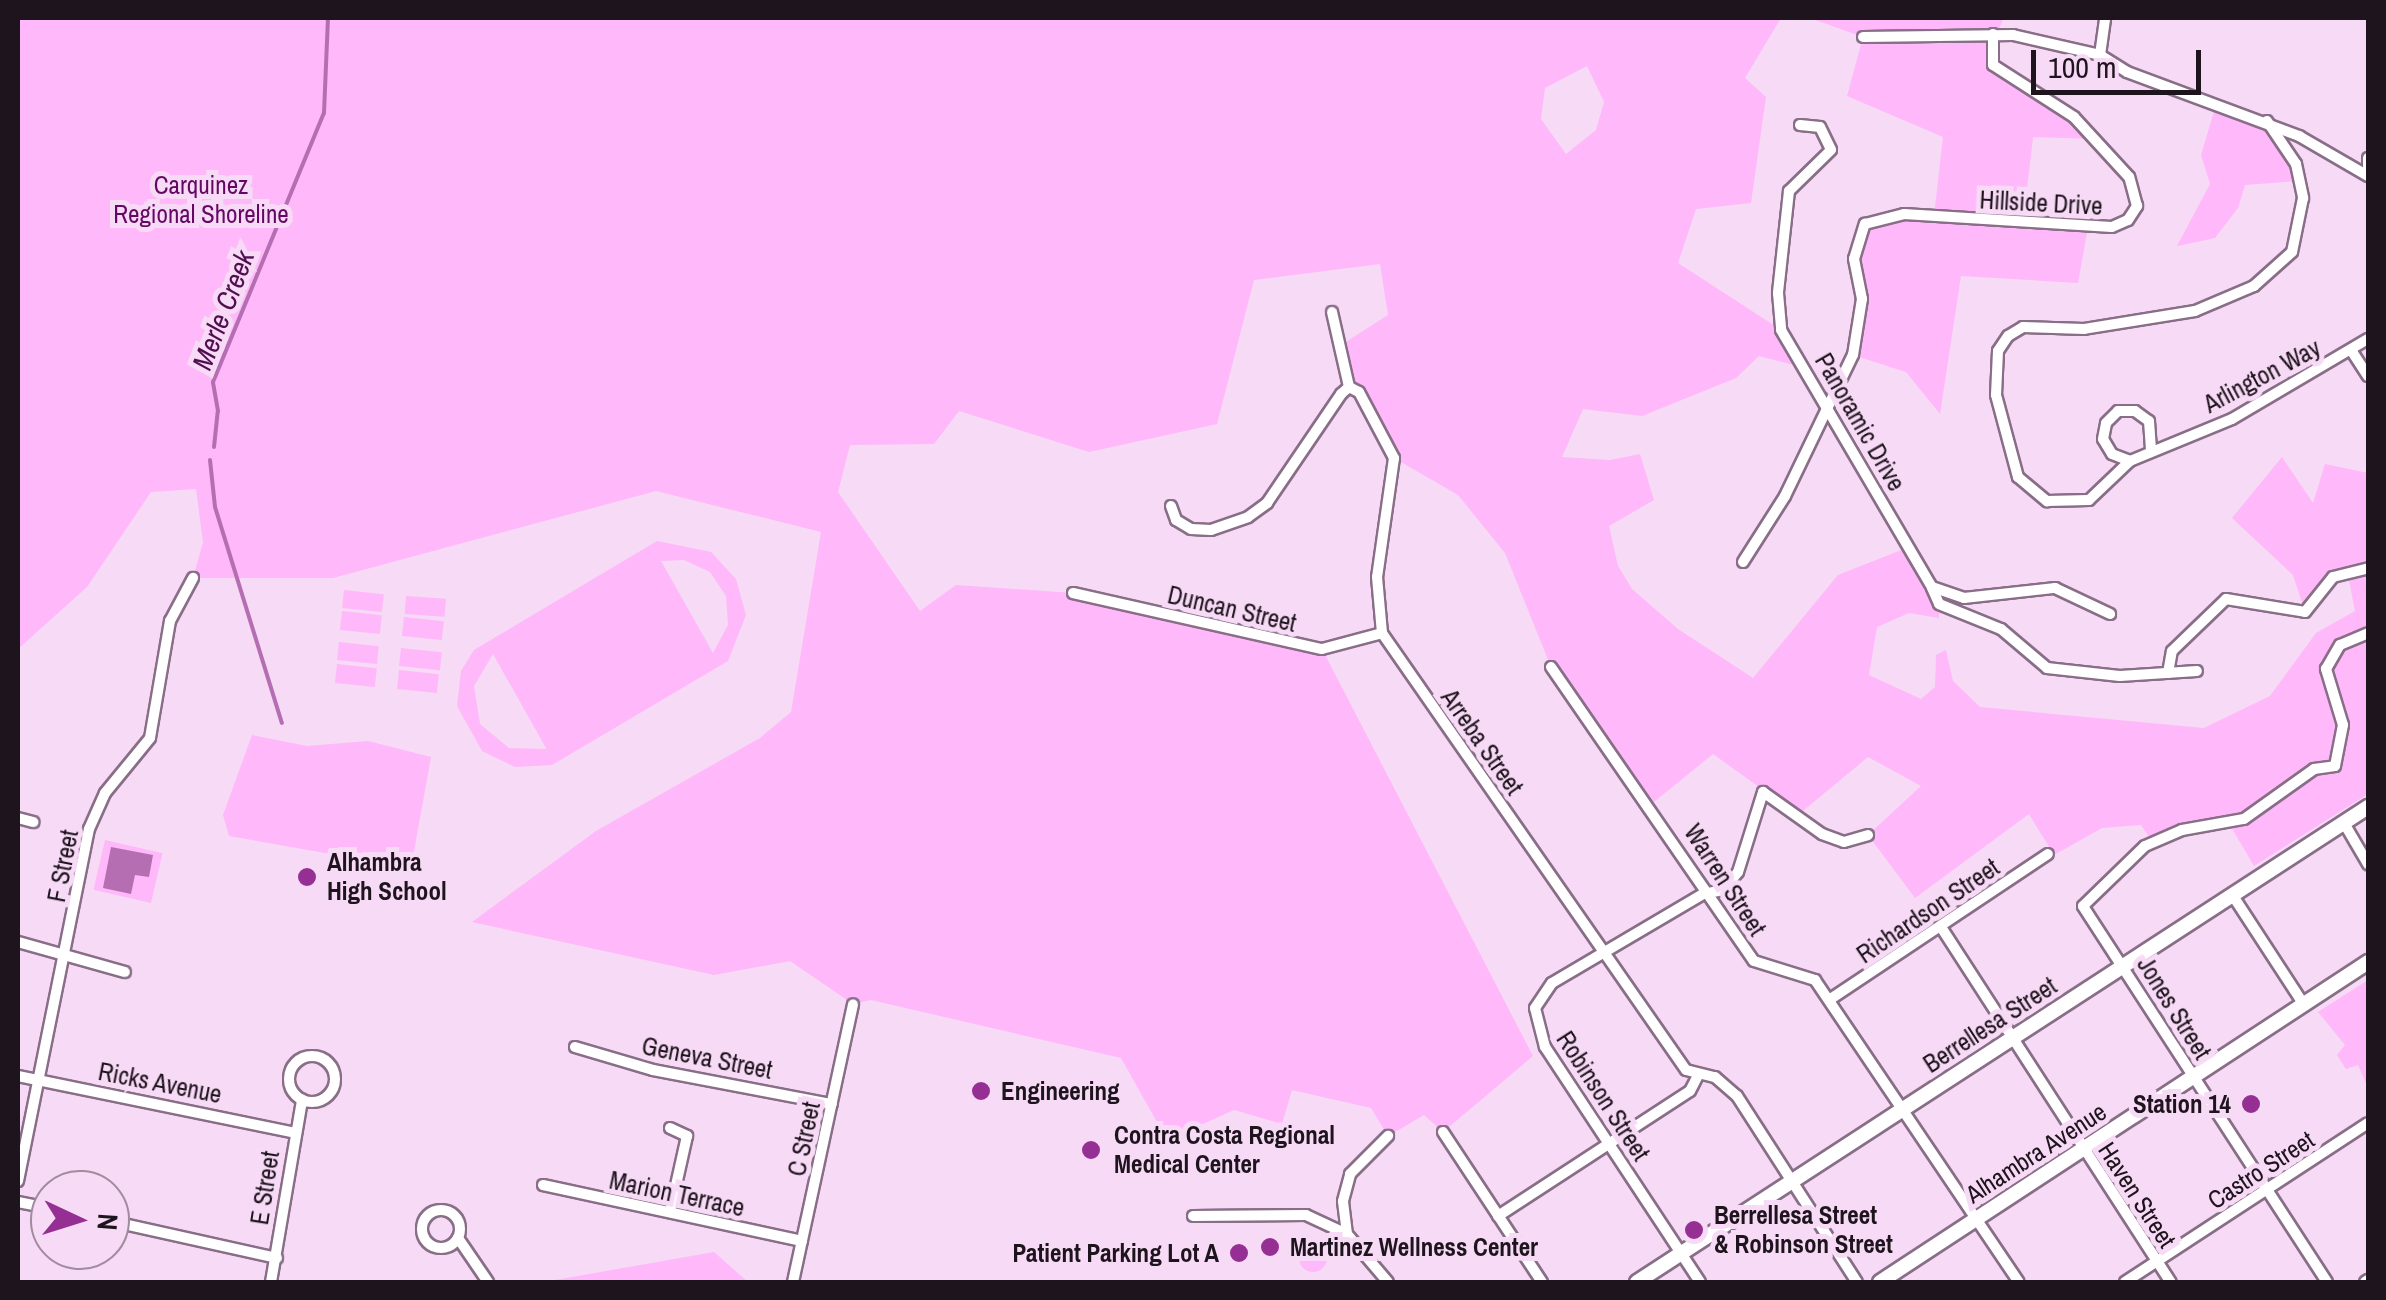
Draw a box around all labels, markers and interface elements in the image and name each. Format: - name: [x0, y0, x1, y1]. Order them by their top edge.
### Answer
- scale bar: [2036, 30, 2206, 92]
- text: 100 m: [2048, 47, 2116, 87]
- park label: Carquinez Regional Shoreline: [113, 171, 289, 230]
- street label: Hillside Drive: [1979, 185, 2103, 221]
- water label: Merle Creek: [185, 246, 261, 374]
- street label: Arlington Way: [2198, 333, 2326, 419]
- street label: Panoramic Drive: [1809, 348, 1911, 496]
- street label: Duncan Street: [1165, 580, 1299, 638]
- street label: Arreba Street: [1435, 683, 1529, 801]
- street label: Warren Street: [1678, 819, 1772, 941]
- street label: F Street: [41, 827, 85, 905]
- place label: Alhambra High School: [327, 848, 447, 907]
- street label: Richardson Street: [1851, 852, 2005, 970]
- marker: Alhambra High School: [296, 866, 318, 888]
- street label: Jones Street: [2131, 951, 2217, 1065]
- street label: Berrellesa Street: [1918, 971, 2062, 1079]
- street label: Robinson Street: [1550, 1026, 1656, 1166]
- street label: Geneva Street: [639, 1031, 775, 1085]
- street label: Ricks Avenue: [95, 1056, 225, 1110]
- place label: Engineering: [1001, 1076, 1119, 1106]
- marker: Engineering: [970, 1080, 992, 1102]
- place label: Station 14: [2133, 1089, 2231, 1119]
- marker: Station 14: [2240, 1093, 2262, 1115]
- street label: Alhambra Avenue: [1960, 1096, 2112, 1210]
- street label: C Street: [782, 1099, 826, 1179]
- place label: Contra Costa Regional Medical Center: [1114, 1121, 1335, 1180]
- street label: Castro Street: [2202, 1125, 2320, 1215]
- marker: Contra Costa Regional Medical Center: [1078, 1137, 1104, 1163]
- street label: Haven Street: [2092, 1137, 2182, 1253]
- street label: E Street: [244, 1149, 286, 1227]
- street label: Marion Terrace: [606, 1165, 748, 1223]
- north arrow: [30, 1170, 130, 1270]
- place label: Berrellesa Street & Robinson Street: [1714, 1201, 1893, 1260]
- text: N: [88, 1212, 127, 1232]
- marker: Berrellesa Street & Robinson Street: [1683, 1219, 1705, 1241]
- place label: Martinez Wellness Center: [1290, 1232, 1538, 1262]
- marker: Martinez Wellness Center: [1259, 1236, 1281, 1258]
- place label: Patient Parking Lot A: [1012, 1238, 1219, 1268]
- marker: Patient Parking Lot A: [1228, 1242, 1250, 1264]

